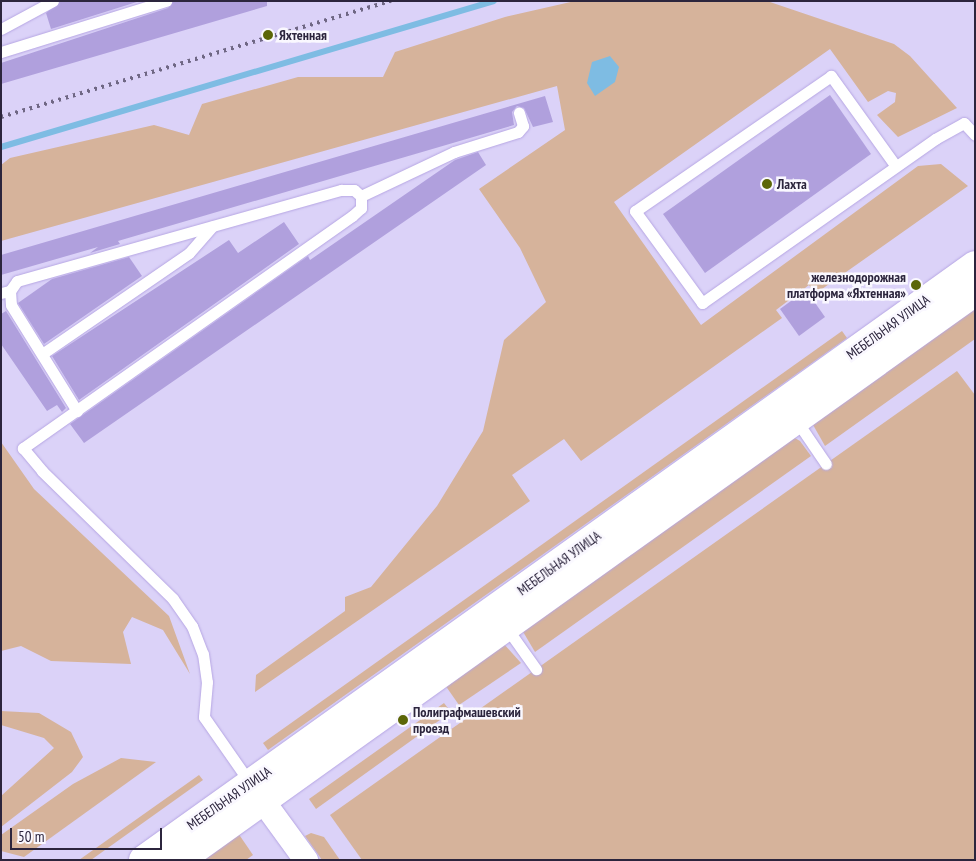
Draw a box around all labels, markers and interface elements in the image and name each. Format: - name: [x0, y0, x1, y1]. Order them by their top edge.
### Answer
- place label: Яхтенная: [279, 27, 327, 43]
- marker: Яхтенная: [261, 28, 275, 42]
- place label: Лахта: [777, 176, 807, 192]
- marker: Лахта: [761, 178, 773, 190]
- place label: железнодорожная платформа «Яхтенная»: [787, 269, 906, 302]
- marker: железнодорожная платформа «Яхтенная»: [910, 279, 922, 291]
- street label: МЕБЕЛЬНАЯ УЛИЦА: [843, 291, 933, 363]
- street label: МЕБЕЛЬНАЯ УЛИЦА: [514, 527, 604, 599]
- place label: Полиграфмашевский проезд: [413, 704, 521, 736]
- marker: Полиграфмашевский проезд: [397, 714, 409, 726]
- street label: МЕБЕЛЬНАЯ УЛИЦА: [184, 763, 274, 833]
- scale bar: [12, 818, 165, 850]
- text: 50 m: [18, 827, 44, 846]

